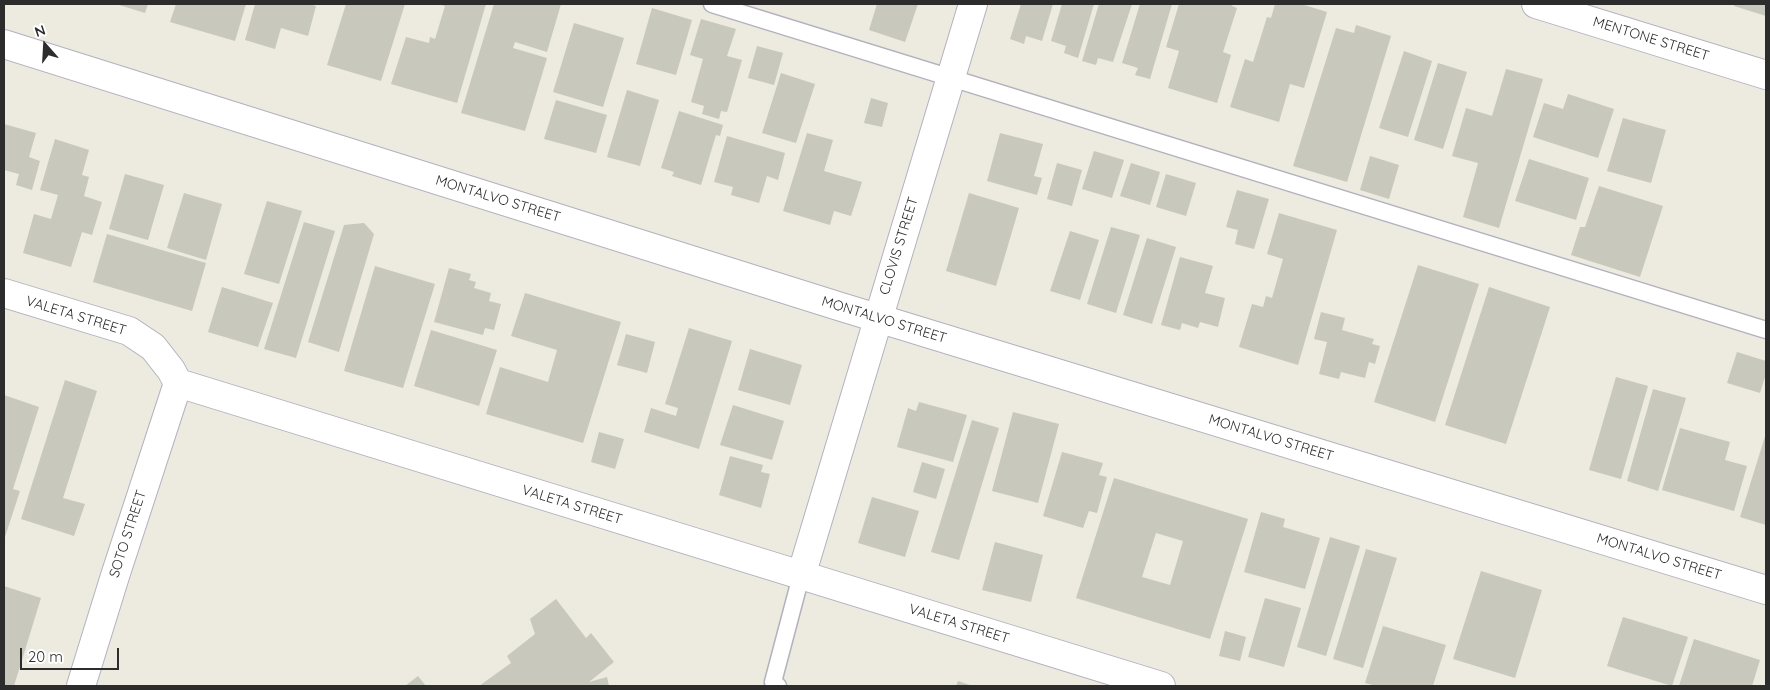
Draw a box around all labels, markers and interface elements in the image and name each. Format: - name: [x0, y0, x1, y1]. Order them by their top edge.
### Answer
- street label: MENTONE STREET: [1591, 13, 1711, 65]
- north arrow: [20, 20, 70, 70]
- text: N: [32, 21, 48, 41]
- street label: MONTALVO STREET: [433, 172, 563, 226]
- street label: CLOVIS STREET: [876, 195, 922, 297]
- street label: VALETA STREET: [24, 293, 128, 339]
- street label: MONTALVO STREET: [819, 293, 949, 347]
- street label: MONTALVO STREET: [1206, 411, 1336, 465]
- street label: VALETA STREET: [520, 482, 624, 528]
- street label: SOTO STREET: [106, 488, 150, 580]
- street label: MONTALVO STREET: [1594, 530, 1724, 584]
- street label: VALETA STREET: [907, 601, 1011, 647]
- scale bar: [22, 638, 121, 670]
- text: 20 m: [28, 647, 63, 666]

